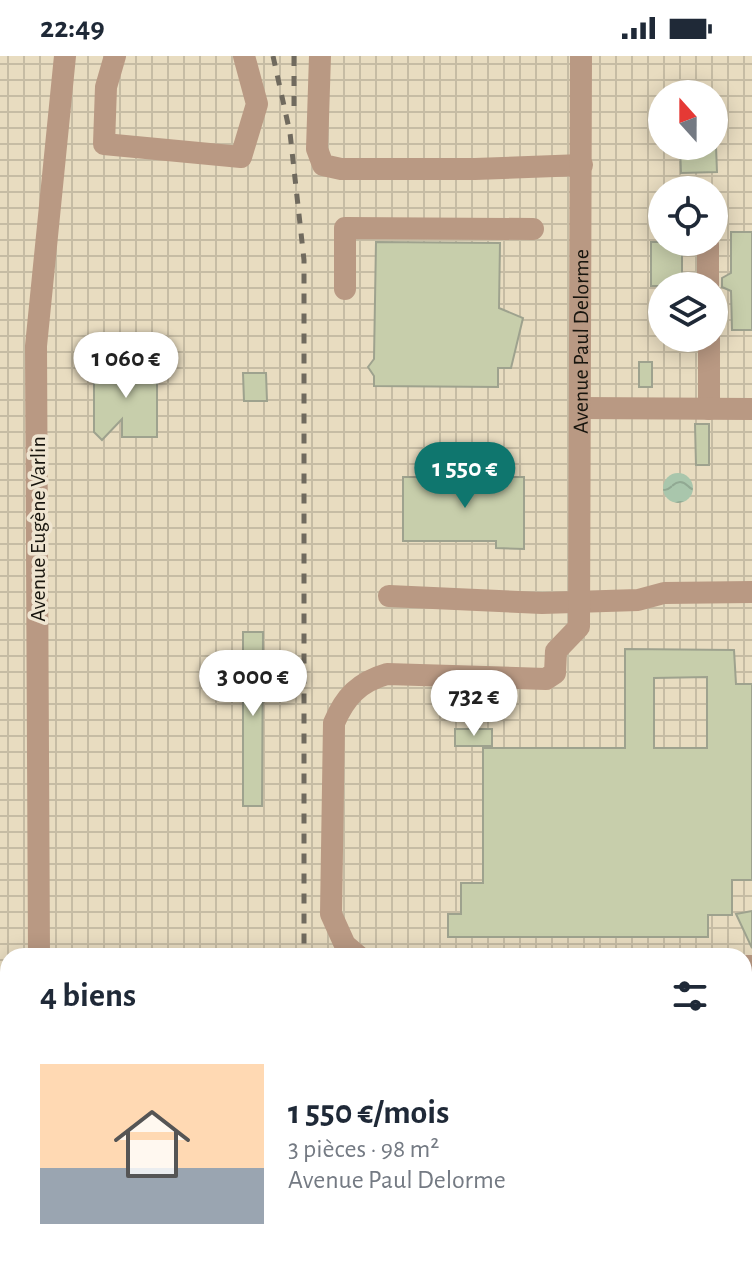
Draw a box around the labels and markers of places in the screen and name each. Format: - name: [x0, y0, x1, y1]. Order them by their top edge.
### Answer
- pin: 1 060 €: [52, 332, 200, 400]
- pin: 1 550 €: [391, 442, 539, 510]
- pin: 3 000 €: [179, 650, 327, 718]
- pin: 732 €: [418, 670, 530, 738]

